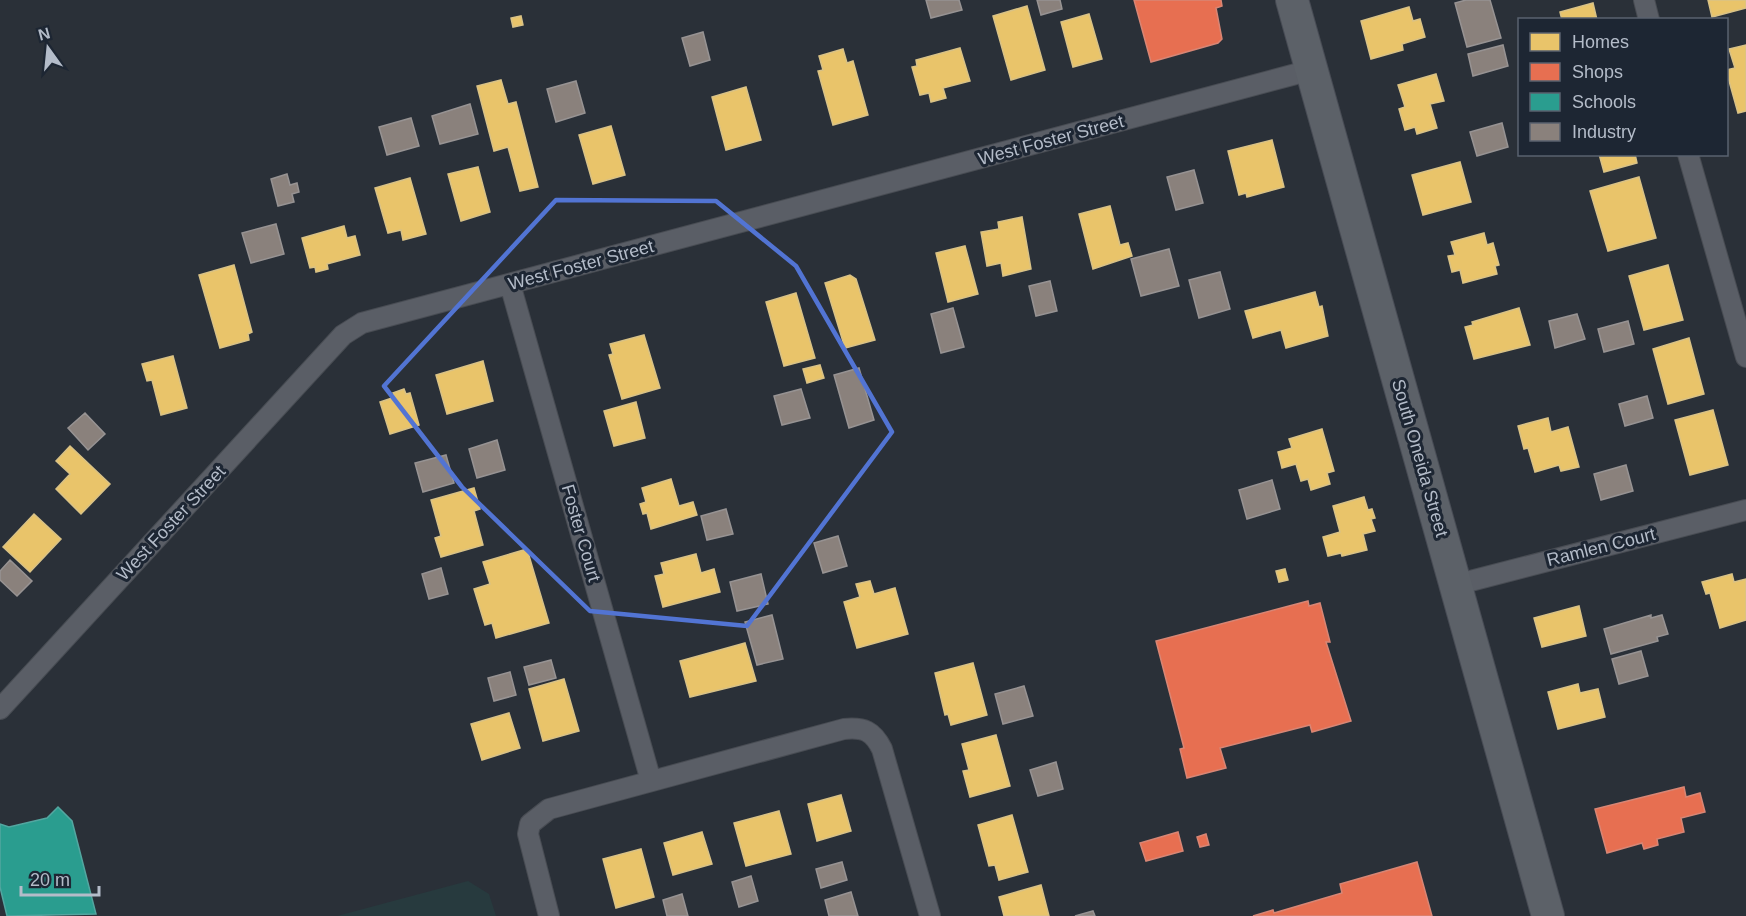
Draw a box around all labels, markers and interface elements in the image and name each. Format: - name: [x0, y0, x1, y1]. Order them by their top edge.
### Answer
- north arrow: [18, 18, 78, 78]
- legend: [1518, 18, 1728, 156]
- text: N: [36, 24, 52, 44]
- text: Homes: [1572, 32, 1629, 52]
- text: Shops: [1572, 62, 1623, 82]
- text: Schools: [1572, 92, 1636, 112]
- street label: West Foster Street: [976, 111, 1126, 169]
- text: Industry: [1572, 122, 1636, 142]
- street label: West Foster Street: [506, 236, 656, 294]
- street label: South Oneida Street: [1388, 377, 1452, 539]
- street label: West Foster Street: [113, 461, 229, 585]
- street label: Foster Court: [558, 482, 604, 584]
- street label: Ramlen Court: [1545, 524, 1657, 570]
- scale bar: [21, 859, 99, 897]
- text: 20 m: [30, 870, 70, 890]

